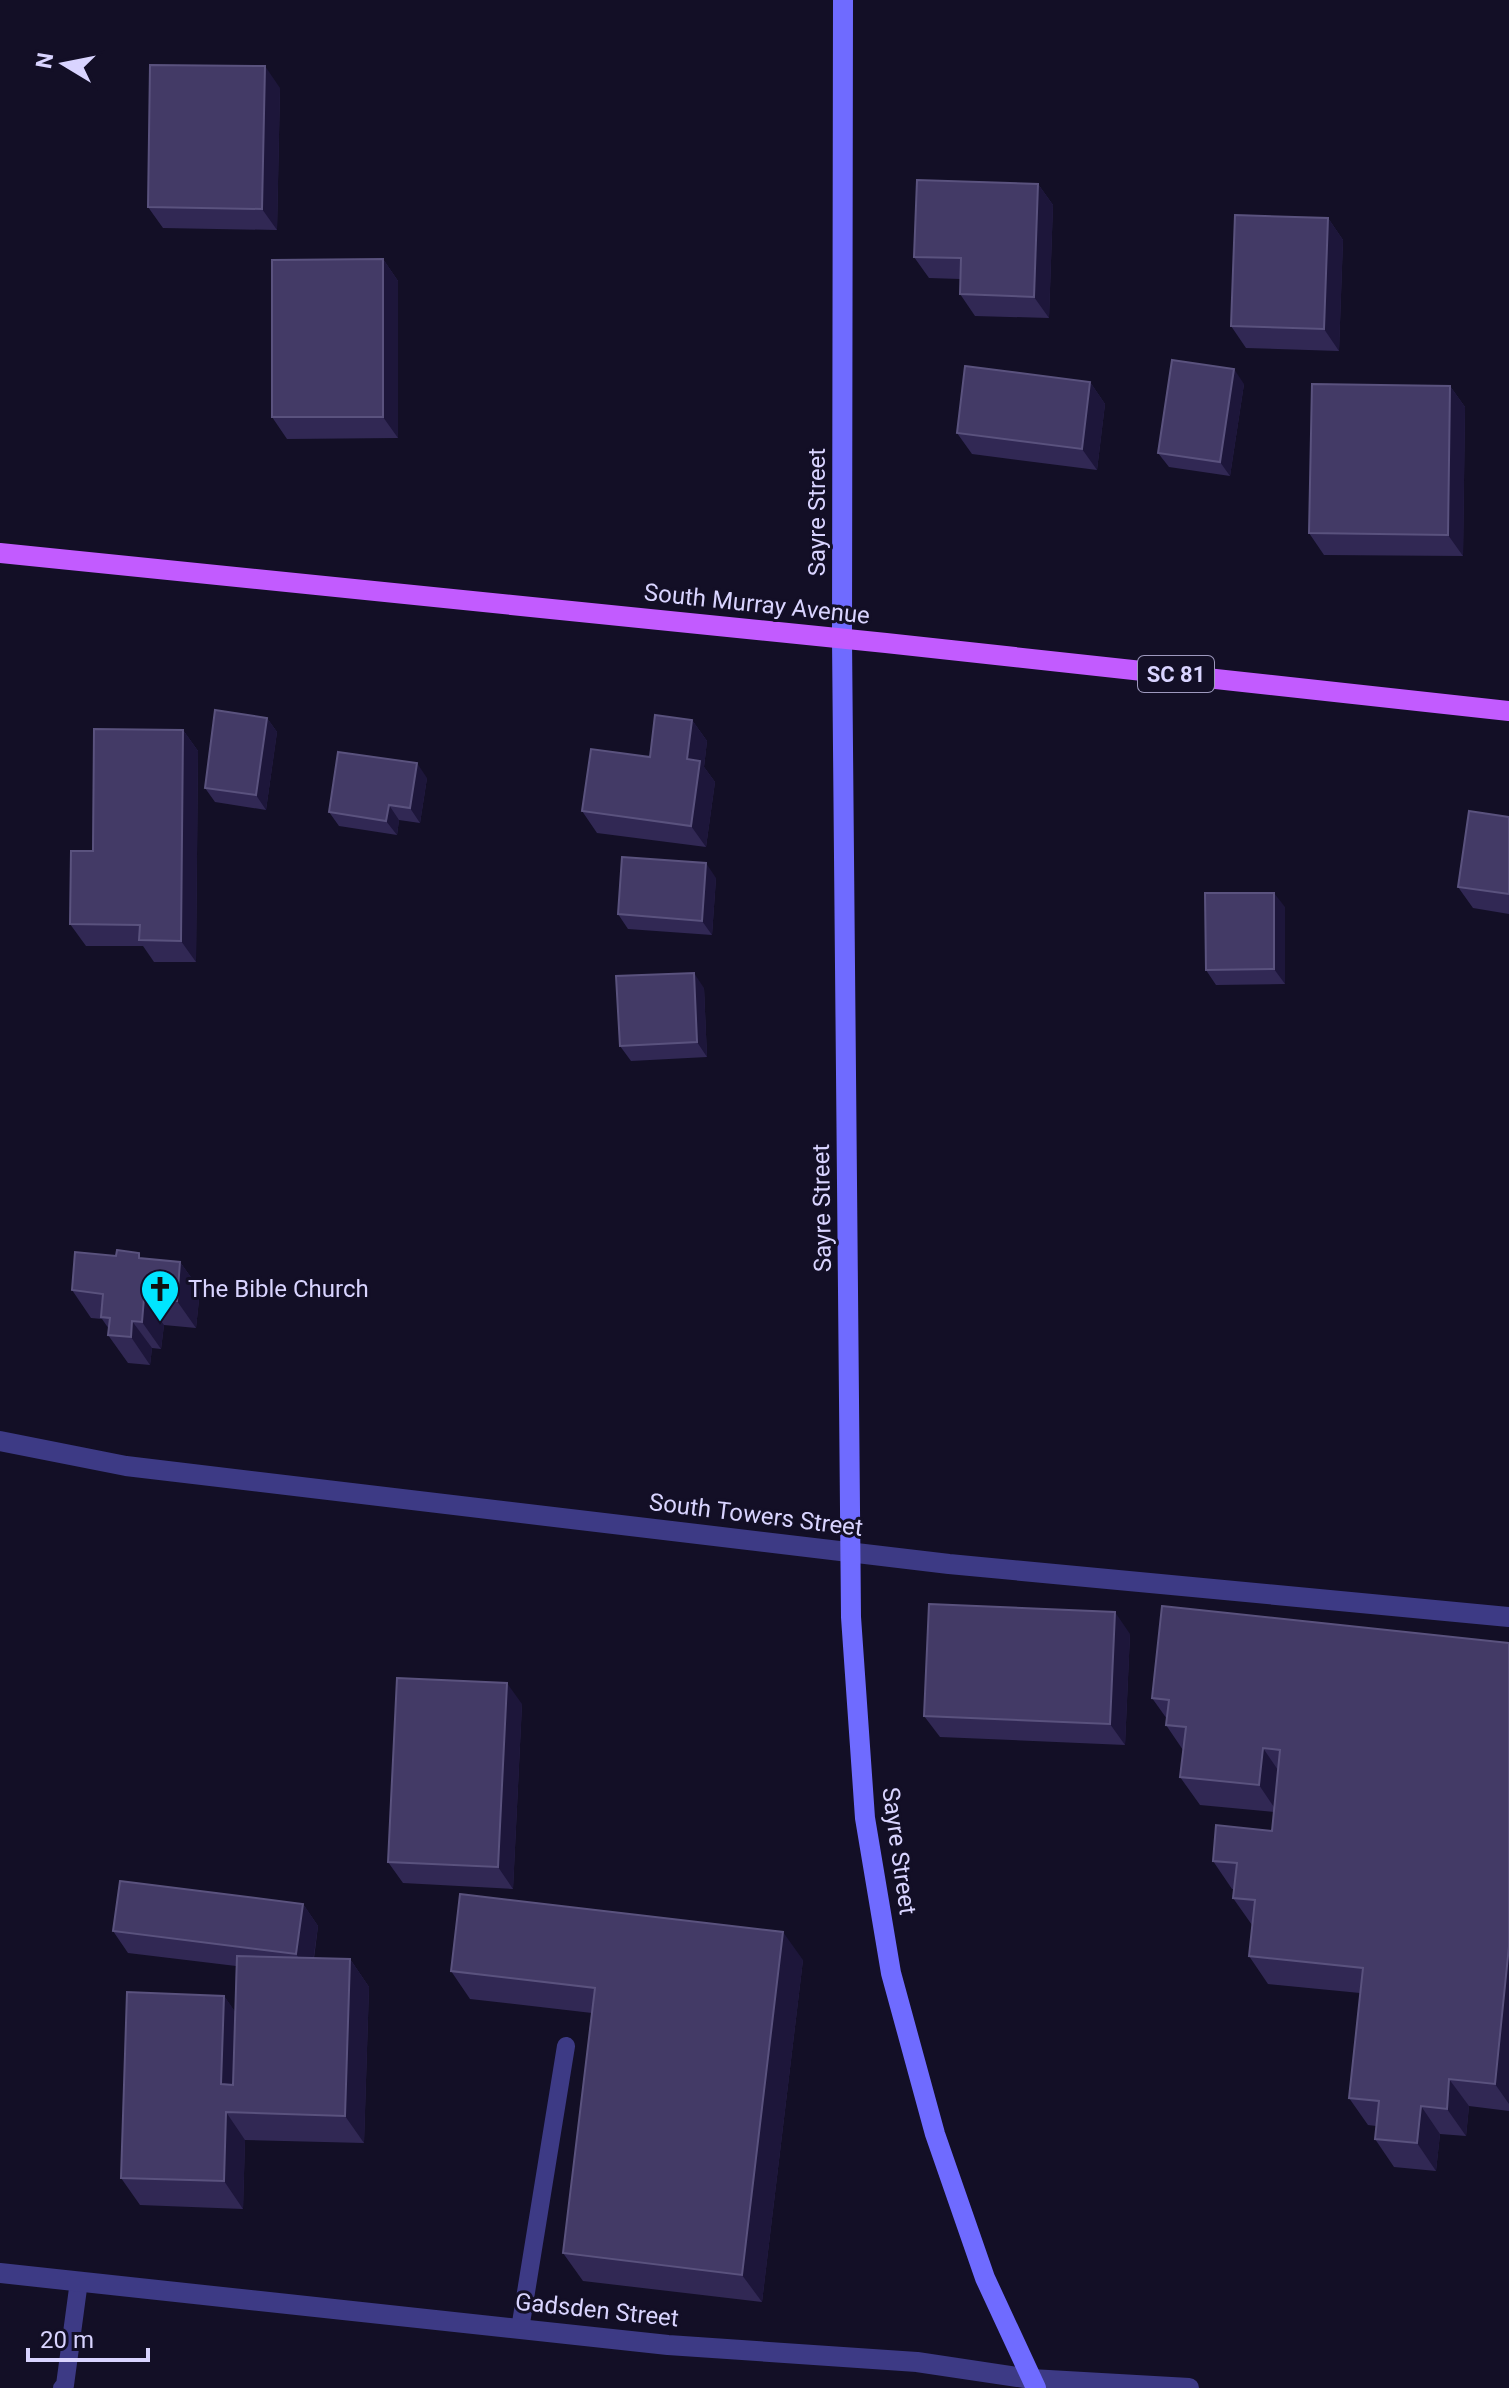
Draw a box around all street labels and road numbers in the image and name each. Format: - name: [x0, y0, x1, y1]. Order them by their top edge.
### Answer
- street label: Sayre Street: [803, 448, 831, 576]
- street label: South Murray Avenue: [643, 578, 871, 630]
- road number: SC 81: [1138, 656, 1214, 692]
- street label: Sayre Street: [807, 1143, 837, 1272]
- street label: South Towers Street: [648, 1488, 865, 1542]
- street label: Sayre Street: [876, 1785, 922, 1917]
- street label: Gadsden Street: [514, 2287, 680, 2333]

